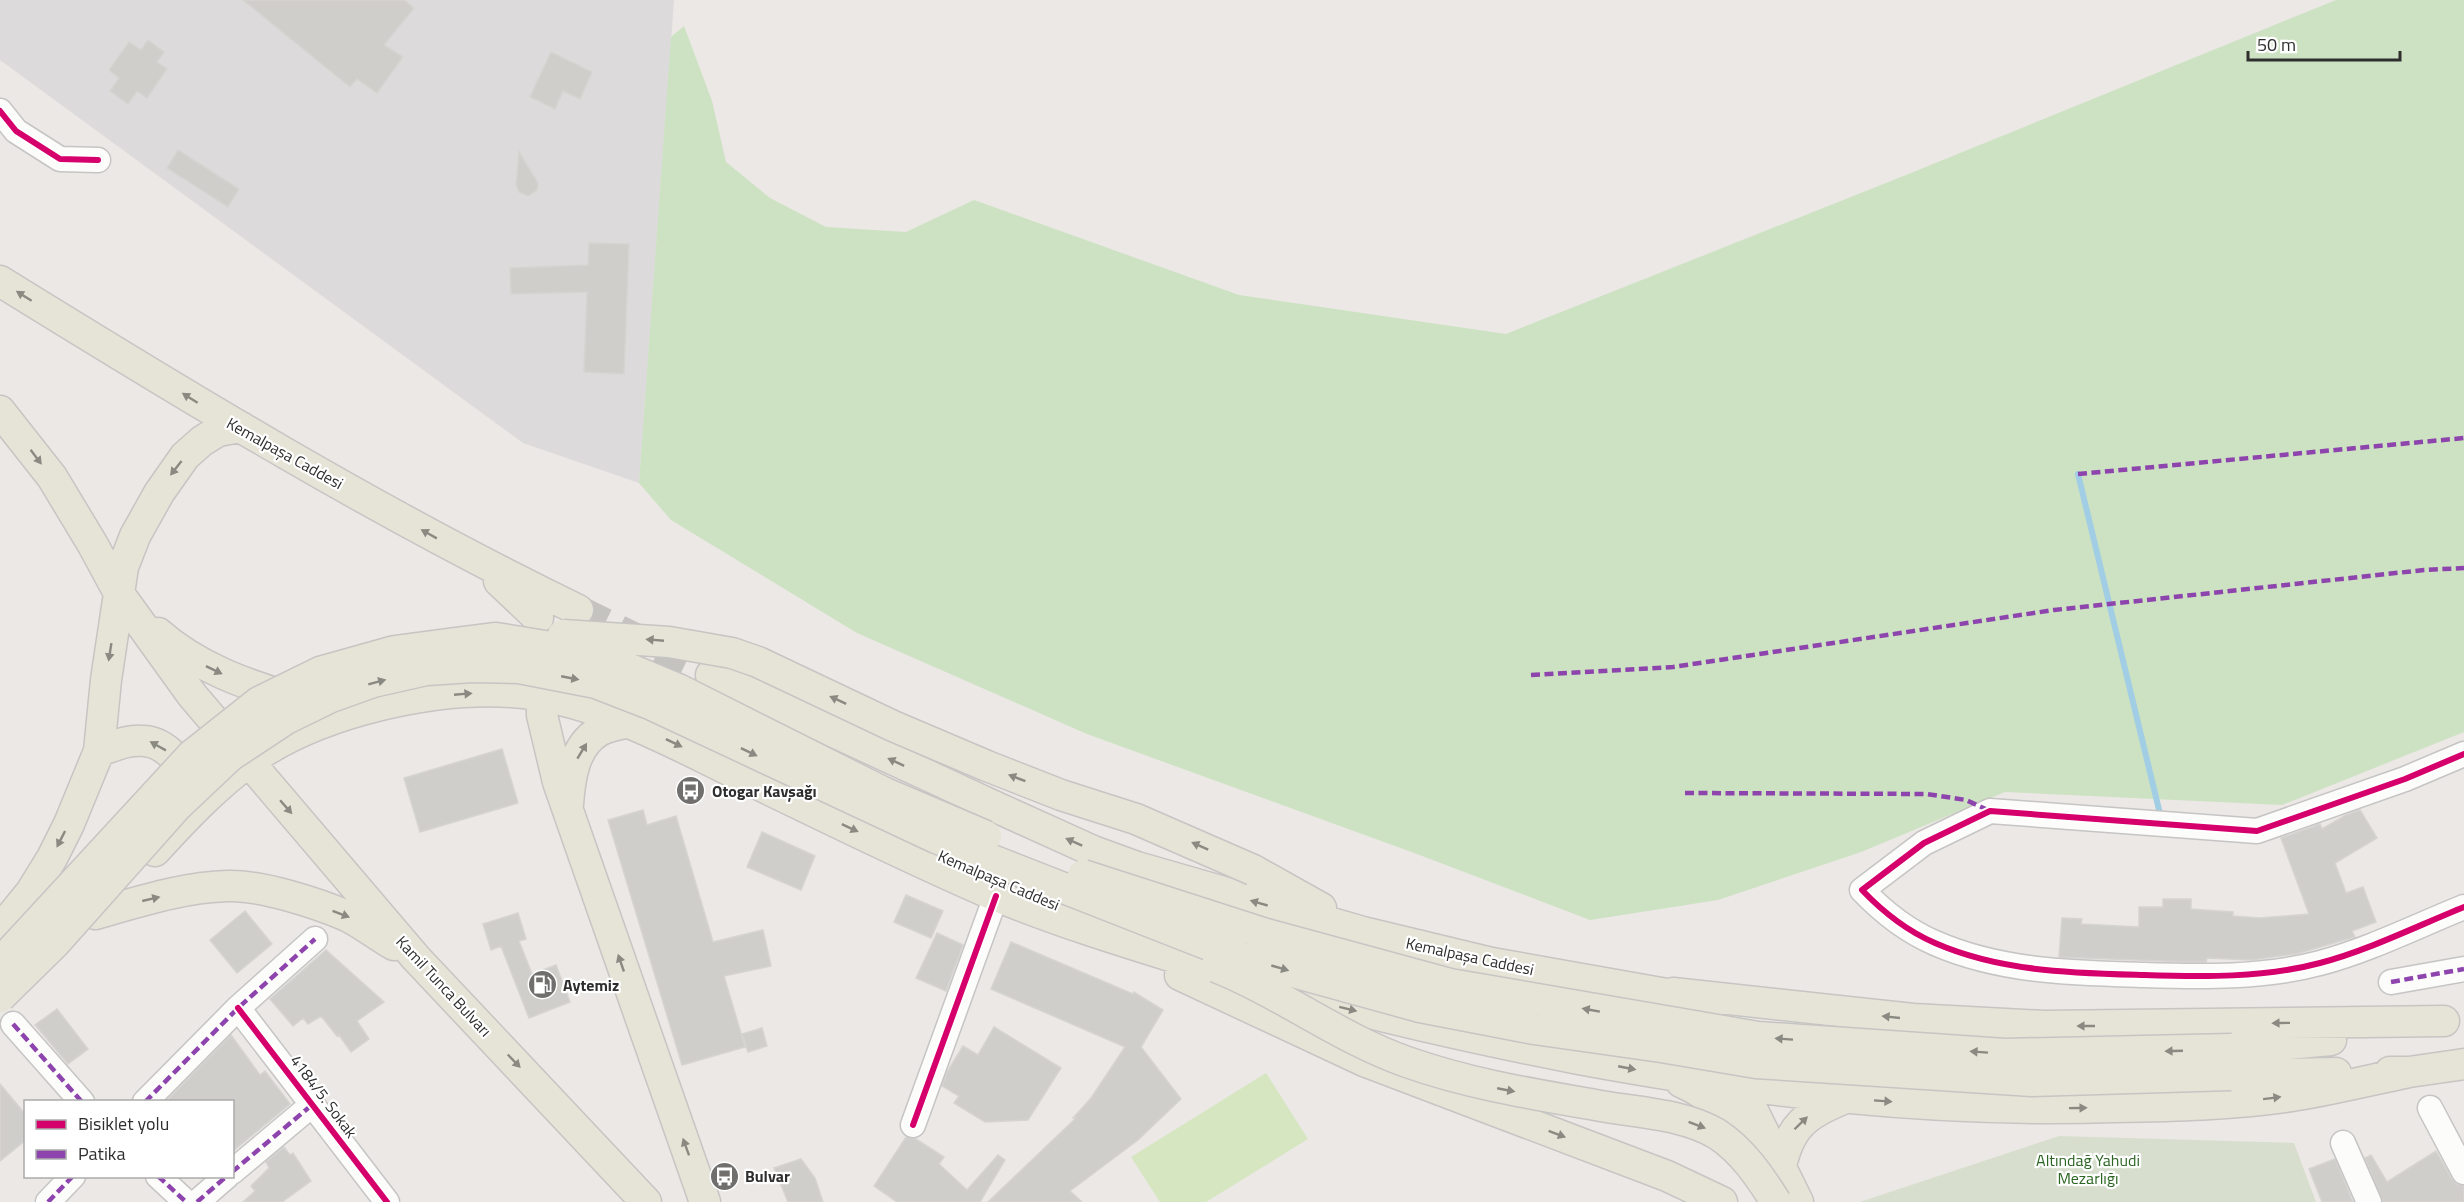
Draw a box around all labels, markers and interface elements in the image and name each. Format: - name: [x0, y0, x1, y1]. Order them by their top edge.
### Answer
- scale bar: [2248, 24, 2400, 62]
- text: 50 m: [2257, 31, 2296, 58]
- one-way arrow: [16, 291, 32, 302]
- one-way arrow: [182, 393, 198, 404]
- street label: Kemalpaşa Caddesi: [222, 411, 348, 495]
- one-way arrow: [29, 449, 42, 465]
- one-way arrow: [170, 460, 182, 476]
- one-way arrow: [420, 529, 437, 539]
- one-way arrow: [645, 635, 664, 645]
- one-way arrow: [106, 643, 115, 662]
- one-way arrow: [206, 665, 223, 675]
- one-way arrow: [561, 674, 580, 683]
- one-way arrow: [368, 676, 387, 686]
- one-way arrow: [454, 689, 473, 698]
- one-way arrow: [830, 695, 847, 704]
- one-way arrow: [666, 738, 683, 748]
- one-way arrow: [149, 741, 166, 751]
- one-way arrow: [576, 743, 587, 759]
- one-way arrow: [741, 748, 758, 757]
- one-way arrow: [887, 757, 904, 766]
- one-way arrow: [1008, 773, 1026, 782]
- bus stop icon: Otogar Kavşağı: [675, 775, 707, 807]
- place label: Otogar Kavşağı: [712, 779, 817, 803]
- one-way arrow: [280, 799, 293, 815]
- one-way arrow: [841, 823, 858, 832]
- one-way arrow: [57, 830, 67, 848]
- one-way arrow: [1064, 837, 1082, 847]
- one-way arrow: [1191, 841, 1208, 850]
- street label: Kemalpaşa Caddesi: [934, 844, 1064, 916]
- one-way arrow: [142, 894, 161, 904]
- one-way arrow: [1250, 898, 1268, 907]
- one-way arrow: [332, 910, 350, 920]
- street label: Kamil Tunca Bulvarı: [391, 930, 497, 1042]
- street label: Kemalpaşa Caddesi: [1404, 931, 1536, 981]
- one-way arrow: [616, 954, 625, 972]
- one-way arrow: [1271, 964, 1289, 973]
- fuel station icon: Aytemiz: [526, 969, 558, 1001]
- place label: Aytemiz: [563, 973, 619, 997]
- one-way arrow: [1339, 1004, 1357, 1014]
- one-way arrow: [1582, 1005, 1601, 1014]
- one-way arrow: [1882, 1012, 1901, 1021]
- one-way arrow: [2271, 1018, 2290, 1028]
- one-way arrow: [2076, 1021, 2095, 1031]
- one-way arrow: [1775, 1034, 1794, 1044]
- one-way arrow: [2164, 1046, 2183, 1056]
- one-way arrow: [1969, 1048, 1988, 1057]
- street label: 4184/5. Sokak: [285, 1049, 364, 1143]
- one-way arrow: [507, 1053, 521, 1068]
- one-way arrow: [1618, 1064, 1637, 1073]
- one-way arrow: [1497, 1085, 1516, 1094]
- one-way arrow: [2263, 1093, 2282, 1103]
- one-way arrow: [1873, 1097, 1892, 1106]
- legend: [24, 1100, 234, 1178]
- one-way arrow: [2068, 1104, 2087, 1113]
- text: Bisiklet yolu: [78, 1110, 169, 1137]
- one-way arrow: [1793, 1116, 1808, 1130]
- one-way arrow: [1689, 1121, 1707, 1131]
- one-way arrow: [1548, 1130, 1566, 1139]
- one-way arrow: [680, 1138, 690, 1156]
- text: Patika: [78, 1140, 125, 1167]
- park label: Altındağ Yahudi Mezarlığı: [2036, 1148, 2140, 1190]
- bus stop icon: Bulvar: [708, 1160, 740, 1192]
- place label: Bulvar: [745, 1164, 790, 1188]

